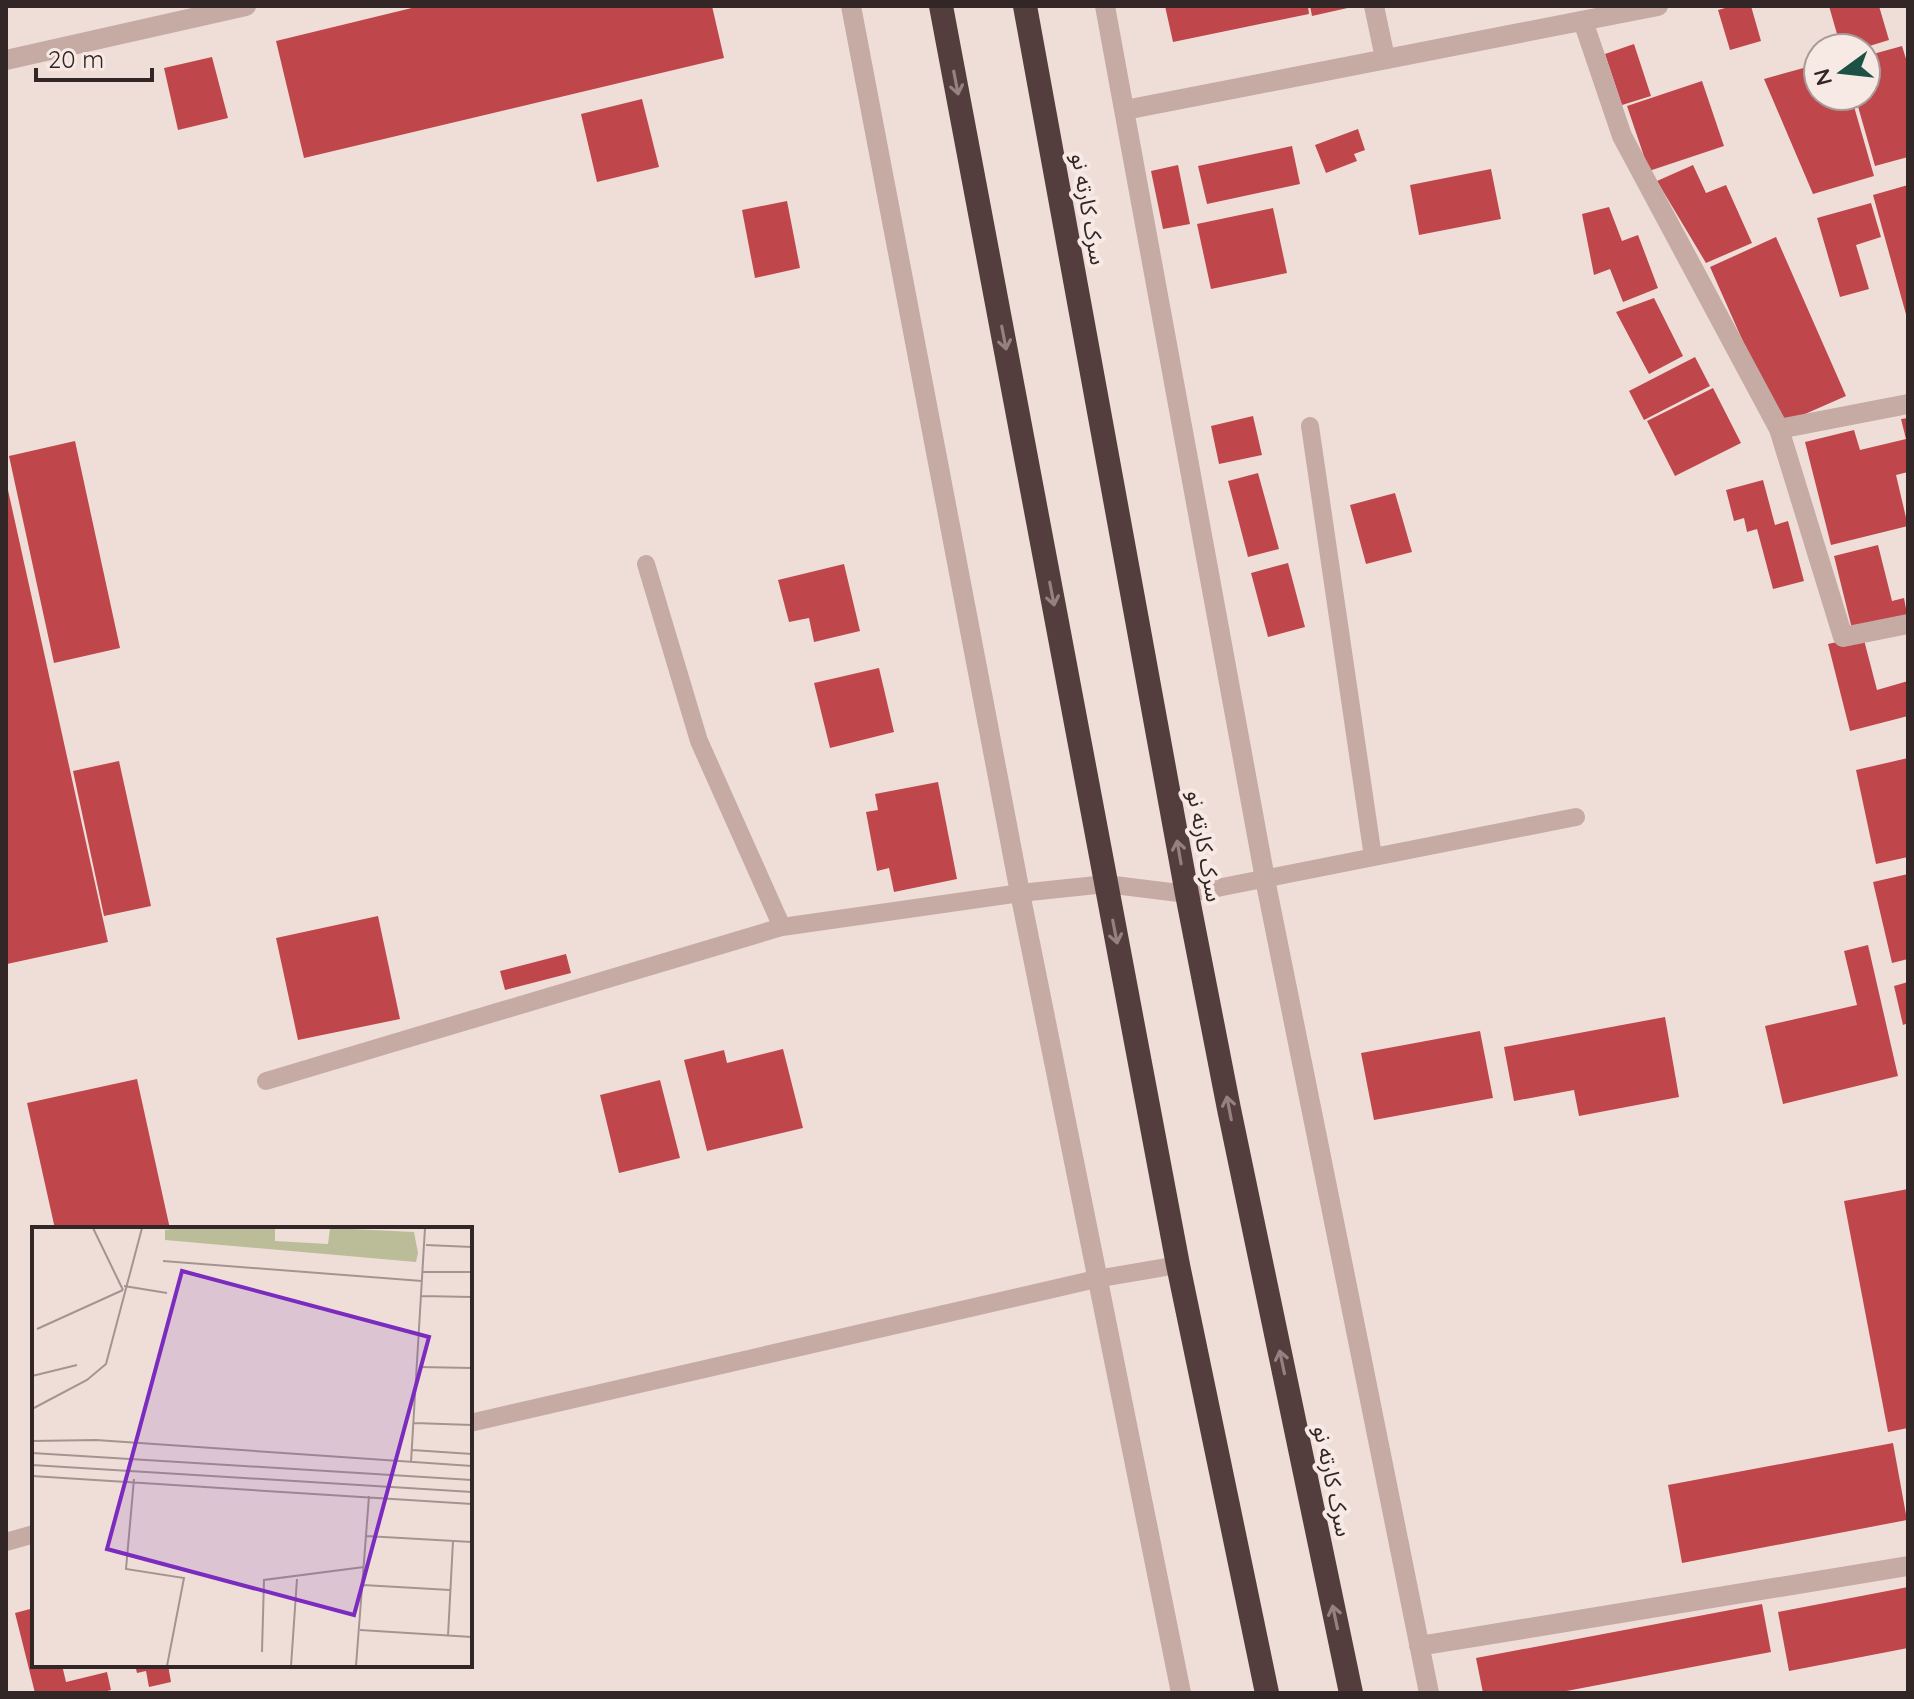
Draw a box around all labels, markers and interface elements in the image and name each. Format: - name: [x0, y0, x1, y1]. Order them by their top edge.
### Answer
- scale bar: [36, 32, 152, 82]
- north arrow: [1802, 32, 1882, 112]
- text: 20 m: [48, 44, 104, 74]
- text: N: [1807, 66, 1838, 89]
- one-way arrow: [949, 69, 964, 95]
- street label: سرک کارته نو: [1065, 151, 1113, 267]
- one-way arrow: [997, 325, 1012, 350]
- one-way arrow: [1045, 580, 1060, 606]
- street label: سرک کارته نو: [1181, 788, 1229, 904]
- one-way arrow: [1171, 840, 1186, 866]
- one-way arrow: [1109, 919, 1124, 944]
- one-way arrow: [1221, 1095, 1236, 1121]
- inset map: [32, 1227, 472, 1667]
- one-way arrow: [1274, 1350, 1289, 1375]
- street label: سرک کارته نو: [1308, 1423, 1358, 1539]
- one-way arrow: [1327, 1604, 1342, 1630]

